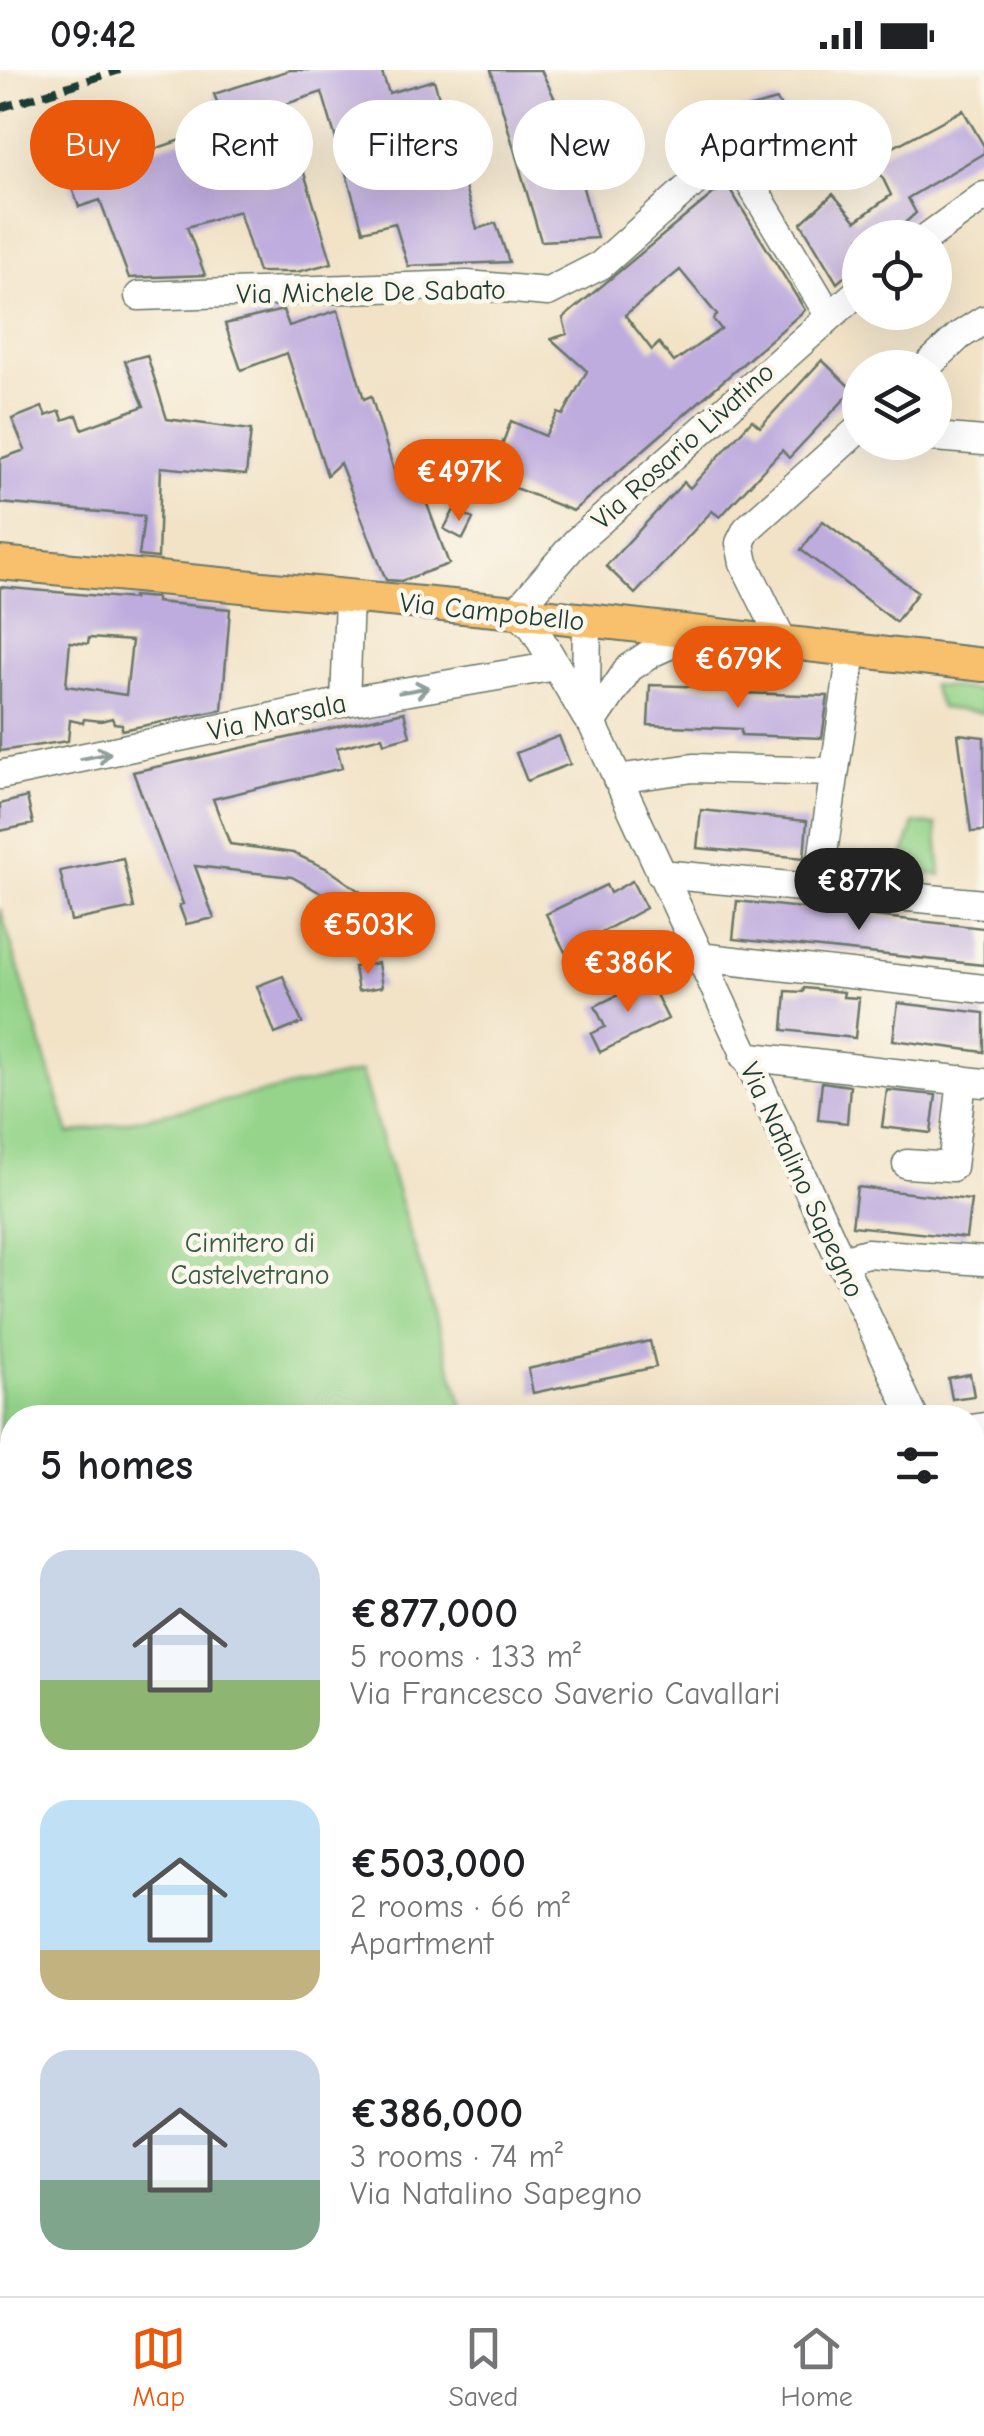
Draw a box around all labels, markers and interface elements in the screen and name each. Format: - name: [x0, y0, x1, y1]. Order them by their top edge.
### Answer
- text: 09:42: [50, 13, 136, 57]
- chip: Buy: [30, 100, 155, 190]
- chip: Rent: [175, 100, 313, 190]
- chip: Filters: [333, 100, 493, 190]
- chip: New: [513, 100, 645, 190]
- chip: Apartment: [665, 100, 892, 190]
- map controls: [842, 220, 952, 460]
- button: locate: [842, 220, 952, 330]
- street label: Via Michele De Sabato: [236, 274, 506, 310]
- button: layers: [842, 350, 952, 460]
- street label: Via Rosario Livatino: [585, 356, 781, 536]
- pin: €497K: [389, 439, 529, 524]
- text: €497K: [416, 453, 502, 490]
- street label: Via Campobello: [398, 586, 586, 638]
- pin: €679K: [668, 626, 808, 711]
- text: €679K: [694, 640, 782, 677]
- one-way arrow: [397, 680, 429, 699]
- street label: Via Marsala: [205, 687, 349, 747]
- one-way arrow: [79, 746, 111, 765]
- pin: €877K: [789, 848, 929, 933]
- text: €877K: [816, 862, 902, 899]
- pin: €503K: [298, 892, 438, 977]
- text: €503K: [322, 906, 414, 943]
- pin: €386K: [558, 930, 698, 1015]
- text: €386K: [584, 944, 672, 981]
- street label: Via Natalino Sapegno: [733, 1057, 871, 1303]
- park label: Cimitero di Castelvetrano: [170, 1227, 330, 1291]
- icon: filters: [890, 1438, 945, 1493]
- text: 5 homes: [40, 1441, 193, 1490]
- text: €877,000: [350, 1589, 518, 1638]
- icon: home: [120, 1590, 240, 1710]
- text: 5 rooms · 133 m²: [350, 1638, 581, 1675]
- text: Via Francesco Saverio Cavallari: [350, 1675, 781, 1712]
- text: €503,000: [350, 1839, 526, 1888]
- icon: home: [120, 1840, 240, 1960]
- text: 2 rooms · 66 m²: [350, 1888, 570, 1925]
- text: Apartment: [350, 1925, 493, 1962]
- text: €386,000: [350, 2089, 523, 2138]
- icon: home: [120, 2090, 240, 2210]
- text: 3 rooms · 74 m²: [350, 2138, 563, 2175]
- text: Via Natalino Sapegno: [350, 2175, 642, 2212]
- tab: Map: [131, 2321, 186, 2413]
- tab: Saved: [448, 2321, 518, 2413]
- tab: Home: [781, 2321, 853, 2413]

